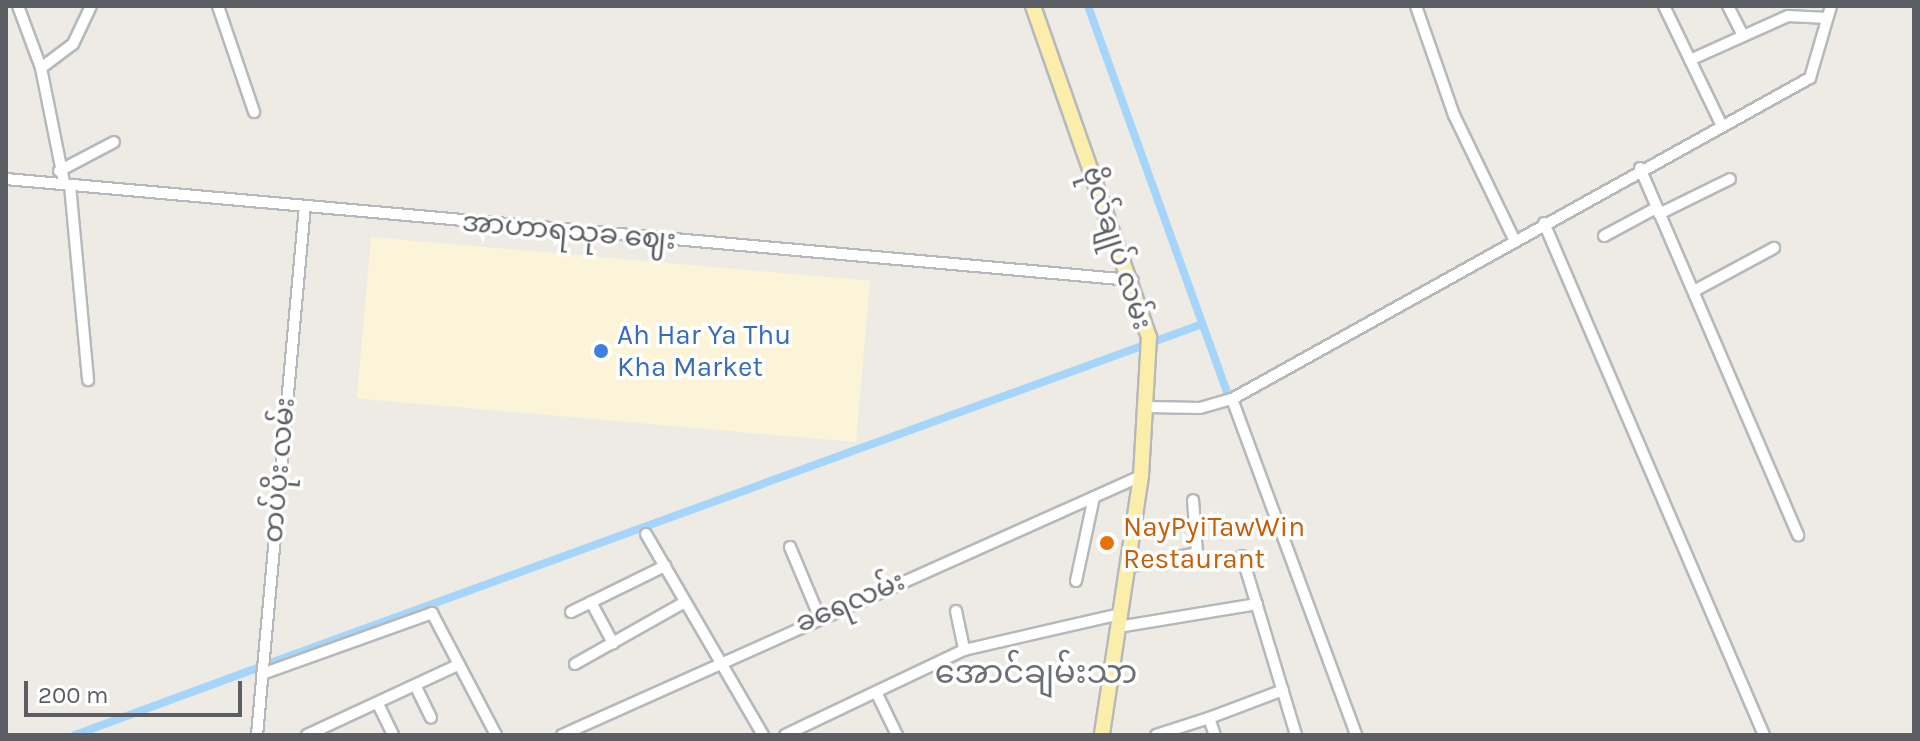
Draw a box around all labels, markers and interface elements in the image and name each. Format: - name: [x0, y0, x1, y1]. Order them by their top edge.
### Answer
- street label: ဗိုလ်ချုပ် လမ်း: [1075, 162, 1159, 334]
- street label: အာဟာရသုခ ဈေး: [461, 205, 677, 257]
- place label: Ah Har Ya Thu Kha Market: [617, 318, 791, 384]
- marker: Ah Har Ya Thu Kha Market: [592, 342, 610, 360]
- street label: တပ်ပိုး လမ်း: [256, 396, 302, 544]
- place label: NayPyiTawWin Restaurant: [1123, 510, 1305, 576]
- marker: NayPyiTawWin Restaurant: [1098, 534, 1116, 552]
- street label: ခရေလမ်း: [790, 564, 910, 640]
- district label: အောင်ချမ်းသာ: [935, 654, 1137, 692]
- scale bar: [28, 665, 246, 715]
- text: 200 m: [38, 681, 109, 709]

